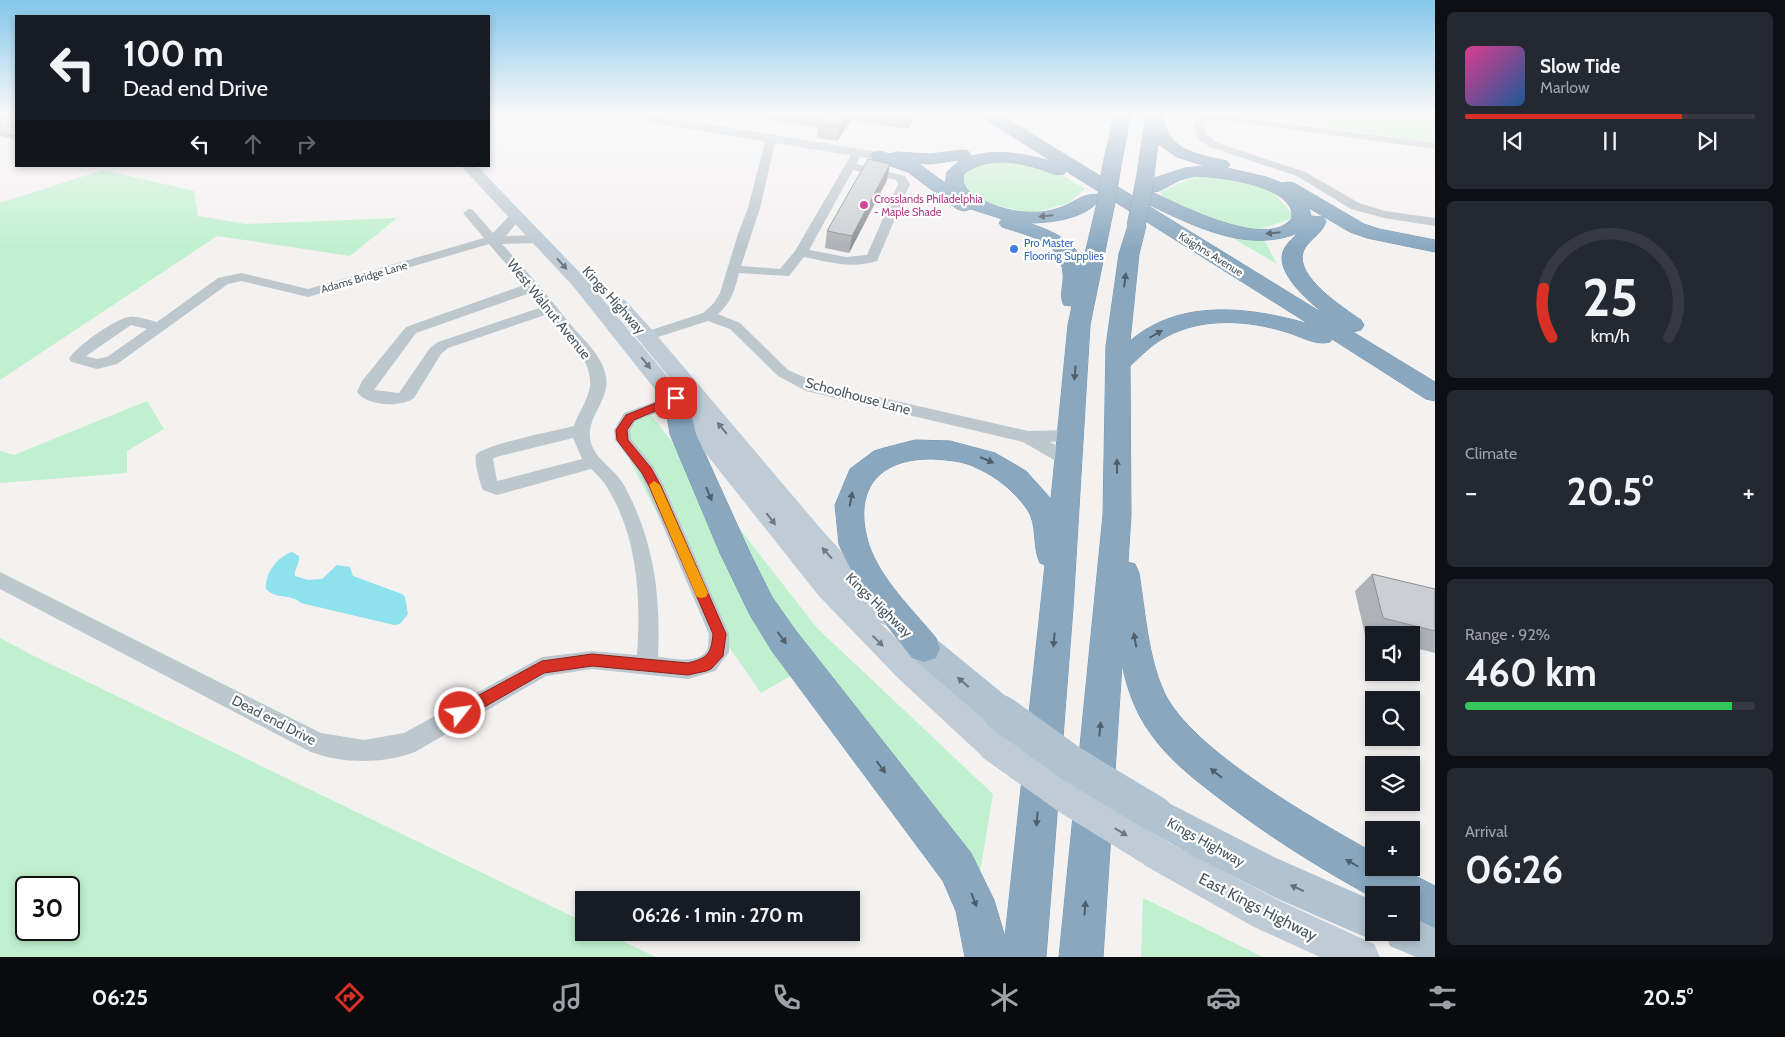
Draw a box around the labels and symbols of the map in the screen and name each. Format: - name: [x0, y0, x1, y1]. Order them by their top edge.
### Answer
- place label: Crosslands Philadelphia - Maple Shade: [874, 192, 984, 219]
- marker: Crosslands Philadelphia - Maple Shade: [858, 199, 870, 211]
- one-way arrow: [1038, 212, 1054, 220]
- street label: Kaighns Avenue: [1176, 229, 1246, 280]
- one-way arrow: [1264, 229, 1280, 237]
- place label: Pro Master Flooring Supplies: [1024, 236, 1104, 263]
- marker: Pro Master Flooring Supplies: [1008, 243, 1020, 255]
- street label: West Walnut Avenue: [503, 255, 595, 363]
- street label: Adams Bridge Lane: [319, 258, 409, 296]
- one-way arrow: [556, 258, 568, 270]
- street label: Kings Highway: [579, 262, 649, 338]
- one-way arrow: [1121, 272, 1129, 288]
- one-way arrow: [1149, 329, 1162, 338]
- one-way arrow: [640, 356, 652, 368]
- one-way arrow: [1070, 366, 1078, 382]
- street label: Schoolhouse Lane: [803, 373, 913, 419]
- pin: [655, 377, 697, 419]
- one-way arrow: [717, 422, 728, 435]
- one-way arrow: [980, 457, 994, 465]
- one-way arrow: [1113, 458, 1121, 474]
- one-way arrow: [705, 487, 713, 501]
- one-way arrow: [847, 491, 855, 507]
- one-way arrow: [766, 512, 776, 526]
- one-way arrow: [821, 546, 832, 559]
- street label: Kings Highway: [842, 569, 916, 641]
- one-way arrow: [777, 631, 788, 644]
- one-way arrow: [1130, 631, 1138, 647]
- one-way arrow: [1050, 632, 1058, 648]
- one-way arrow: [872, 635, 884, 647]
- one-way arrow: [958, 676, 970, 688]
- position arrow: [433, 686, 485, 738]
- street label: Dead end Drive: [229, 691, 319, 749]
- one-way arrow: [1096, 721, 1104, 737]
- one-way arrow: [876, 760, 886, 774]
- one-way arrow: [1210, 768, 1223, 779]
- one-way arrow: [1033, 811, 1041, 827]
- street label: Kings Highway: [1164, 813, 1248, 871]
- one-way arrow: [1115, 828, 1128, 837]
- one-way arrow: [1344, 859, 1359, 867]
- street label: East Kings Highway: [1196, 869, 1320, 945]
- speed limit sign: 30: [15, 876, 80, 941]
- one-way arrow: [1290, 884, 1304, 892]
- one-way arrow: [970, 893, 978, 908]
- one-way arrow: [1081, 900, 1089, 916]

